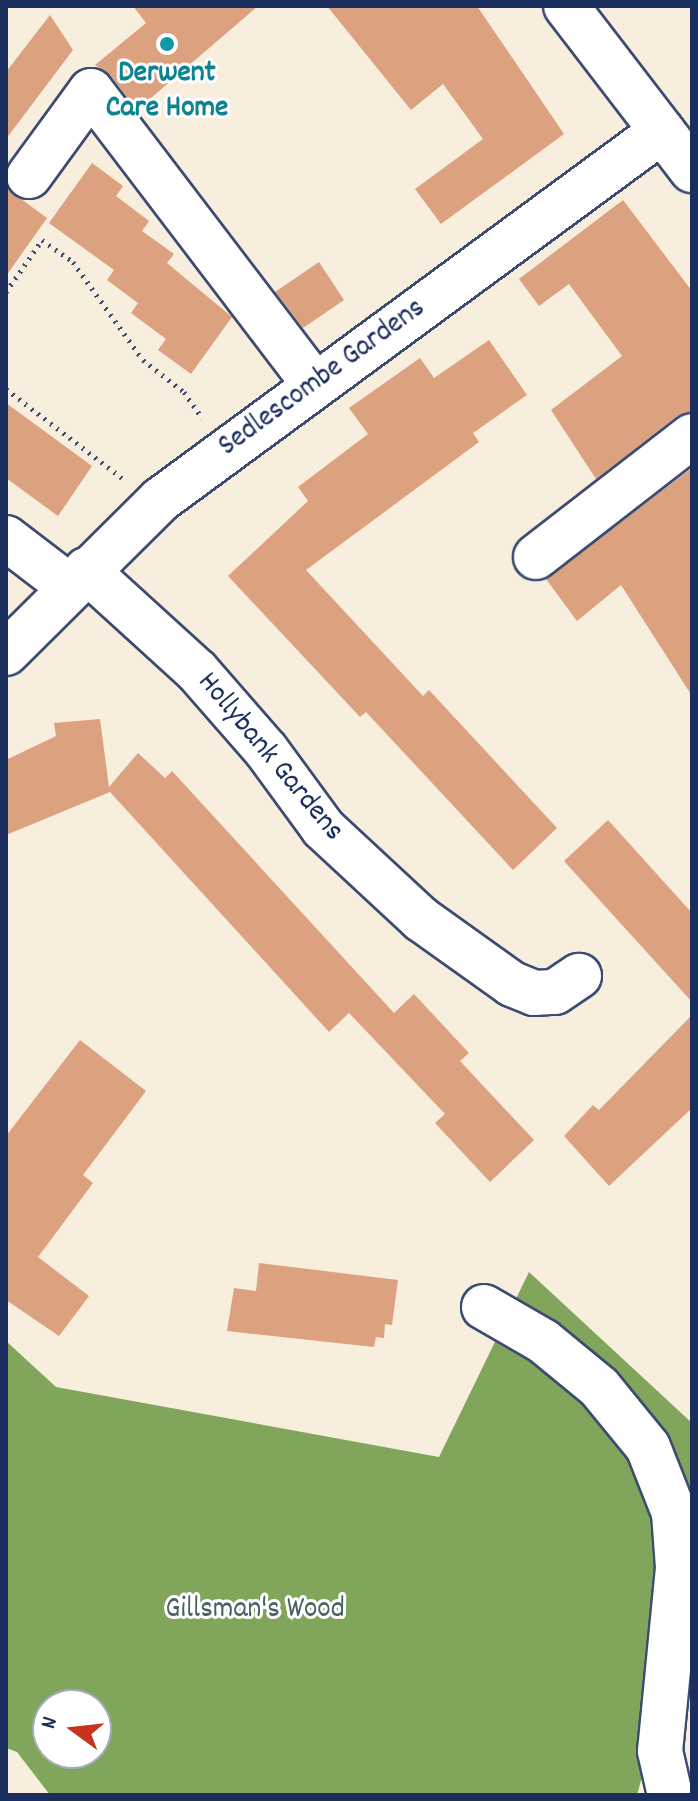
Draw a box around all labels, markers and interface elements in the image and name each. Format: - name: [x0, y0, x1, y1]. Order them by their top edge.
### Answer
- marker: Derwent Care Home: [158, 35, 176, 53]
- place label: Derwent Care Home: [106, 57, 228, 128]
- street label: Sedlescombe Gardens: [213, 292, 433, 466]
- street label: Hollybank Gardens: [188, 666, 350, 850]
- park label: Gillsman's Wood: [165, 1593, 345, 1629]
- north arrow: [32, 1689, 112, 1769]
- text: N: [34, 1714, 67, 1732]

